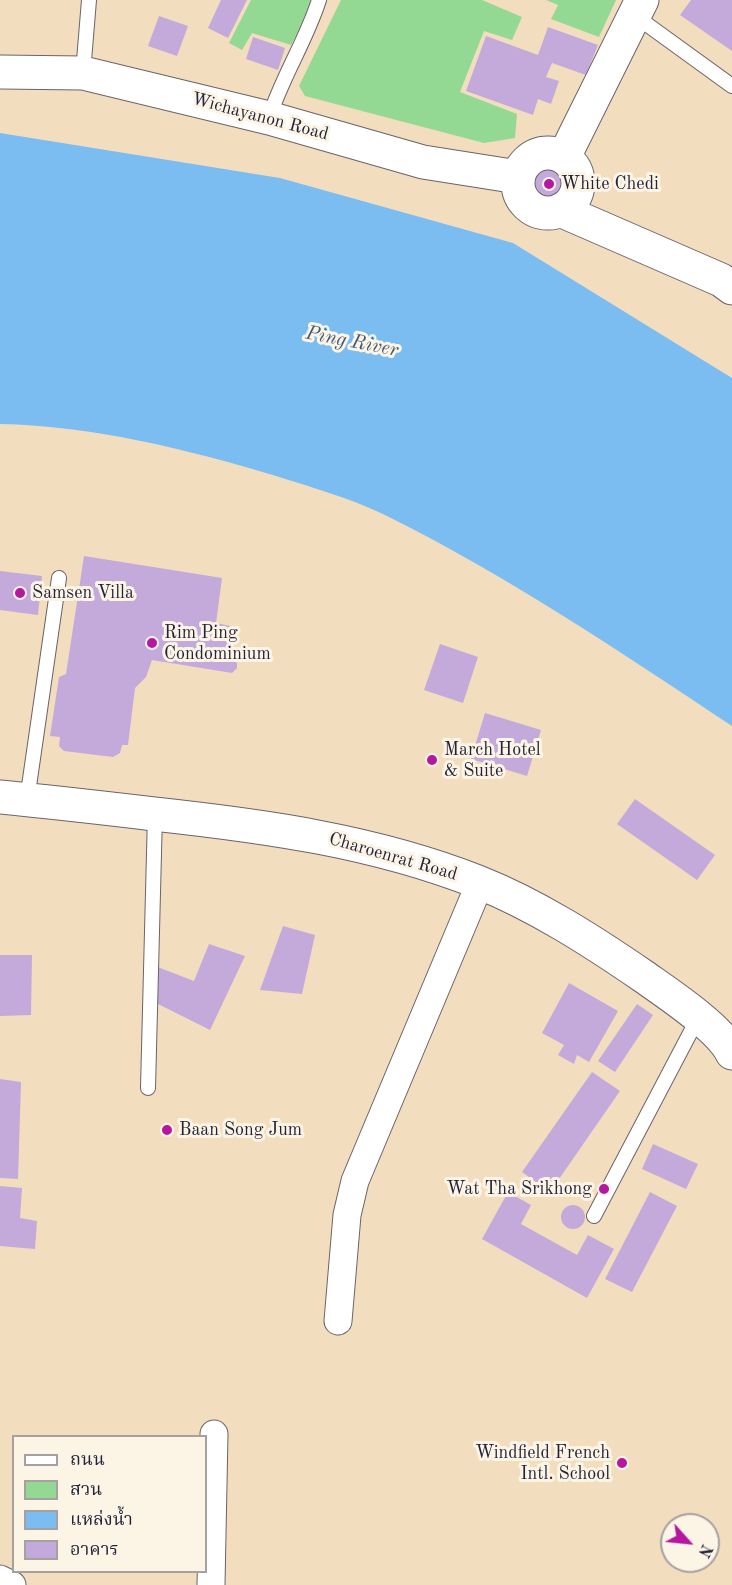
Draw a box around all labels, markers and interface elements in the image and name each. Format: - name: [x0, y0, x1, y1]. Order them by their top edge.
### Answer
- street label: Wichayanon Road: [189, 88, 331, 146]
- place label: White Chedi: [561, 173, 659, 195]
- marker: White Chedi: [542, 177, 556, 191]
- water label: Ping River: [304, 321, 400, 363]
- place label: Samsen Villa: [32, 582, 134, 604]
- marker: Samsen Villa: [13, 586, 27, 600]
- place label: Rim Ping Condominium: [164, 622, 271, 664]
- marker: Rim Ping Condominium: [145, 636, 159, 650]
- place label: March Hotel & Suite: [444, 739, 541, 782]
- marker: March Hotel & Suite: [425, 753, 439, 767]
- street label: Charoenrat Road: [326, 828, 460, 886]
- place label: Baan Song Jum: [179, 1119, 302, 1141]
- marker: Baan Song Jum: [160, 1123, 174, 1137]
- place label: Wat Tha Srikhong: [446, 1178, 592, 1200]
- marker: Wat Tha Srikhong: [597, 1182, 611, 1196]
- legend: [12, 1435, 207, 1573]
- place label: Windfield French Intl. School: [475, 1442, 610, 1484]
- text: ถนน: [70, 1451, 105, 1469]
- marker: Windfield French Intl. School: [615, 1456, 629, 1470]
- text: สวน: [70, 1481, 102, 1499]
- text: แหล่งน้ำ: [70, 1511, 133, 1529]
- north arrow: [660, 1513, 720, 1573]
- text: อาคาร: [70, 1541, 119, 1559]
- text: N: [694, 1541, 714, 1559]

